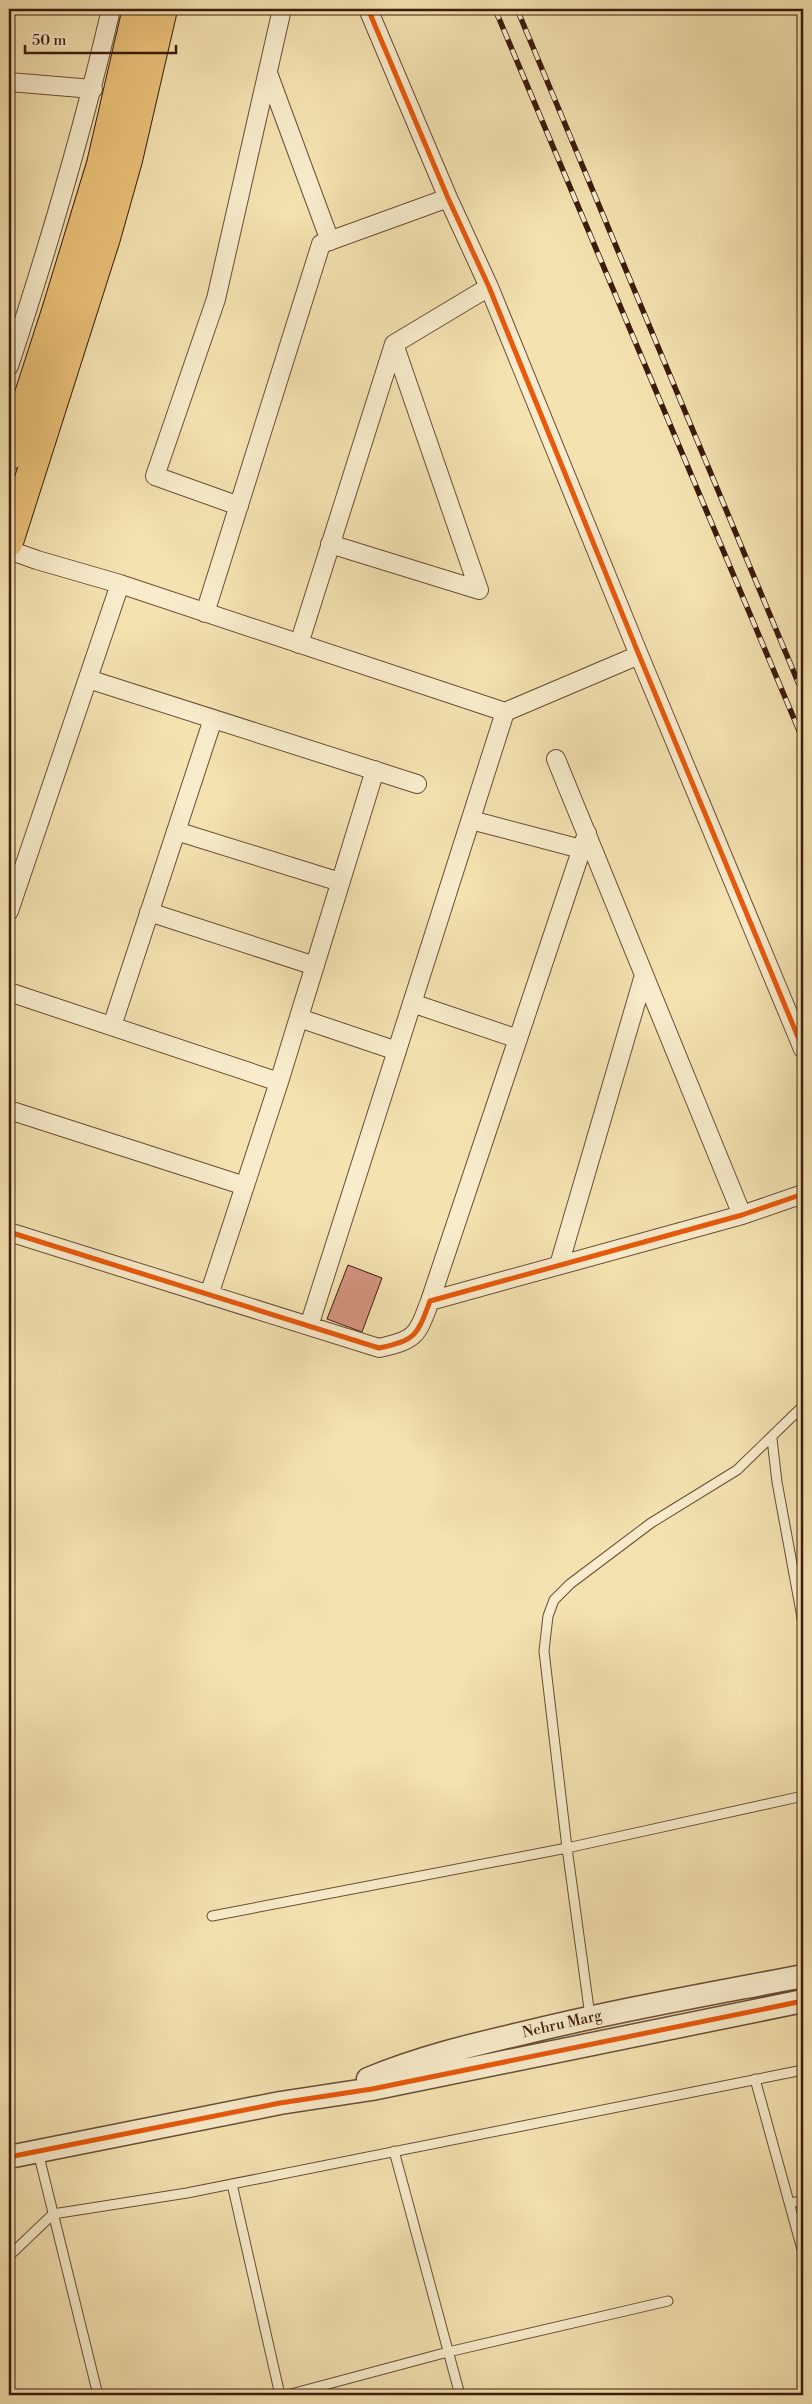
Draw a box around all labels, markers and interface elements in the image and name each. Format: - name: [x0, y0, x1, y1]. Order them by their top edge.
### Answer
- scale bar: [25, 22, 176, 54]
- text: 50 m: [32, 31, 66, 50]
- street label: Nehru Marg: [520, 2006, 604, 2042]

